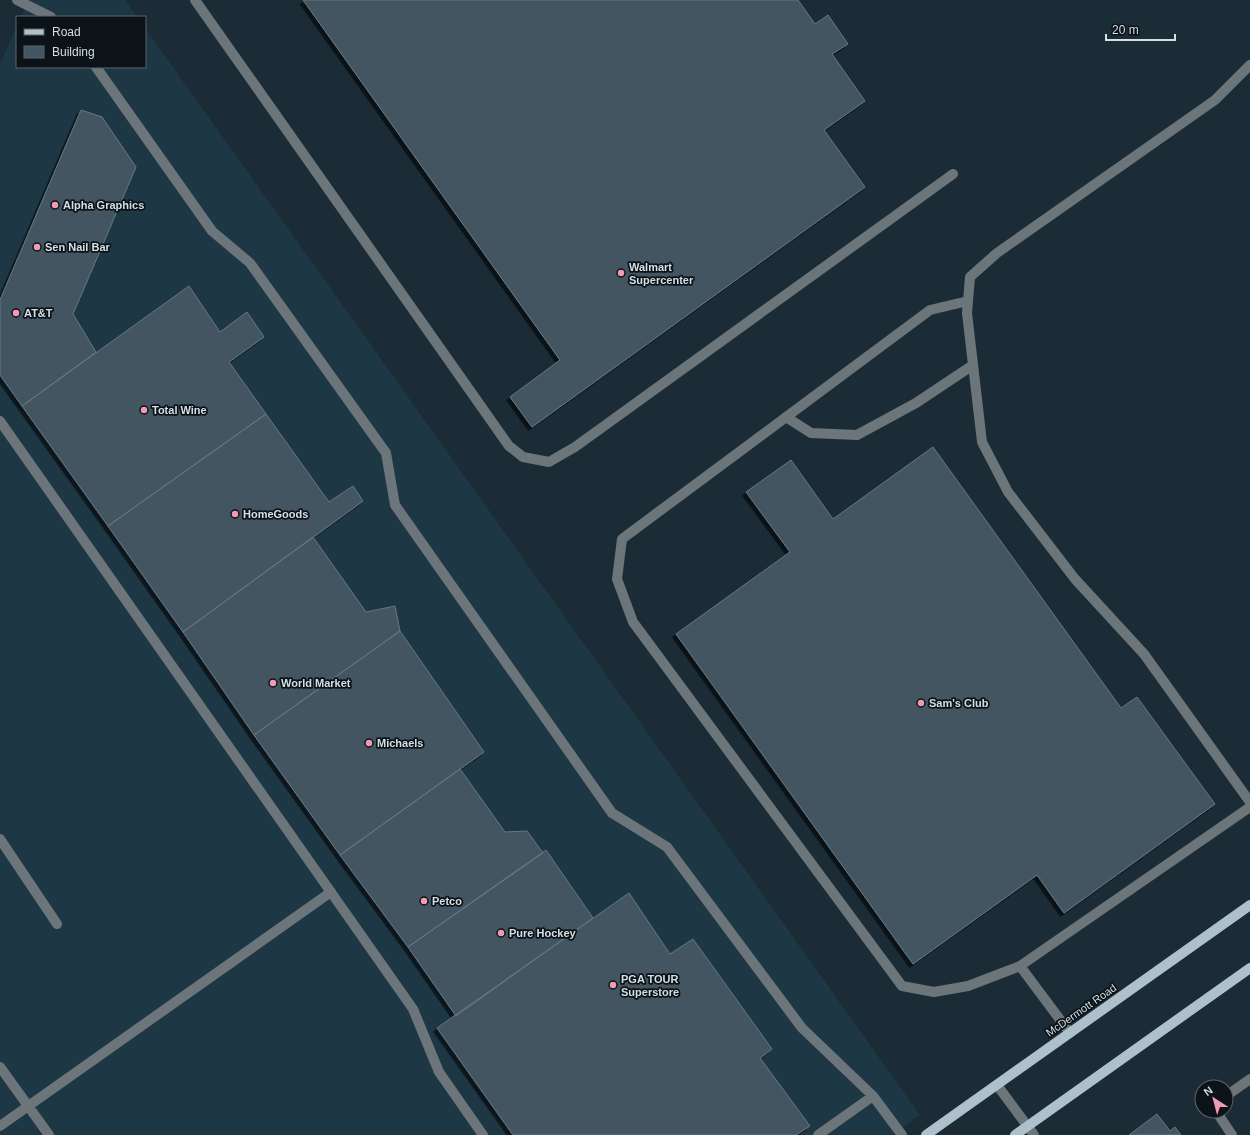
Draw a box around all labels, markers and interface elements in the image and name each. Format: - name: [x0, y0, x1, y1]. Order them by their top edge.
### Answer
- legend: [16, 16, 146, 68]
- scale bar: [1106, 16, 1175, 42]
- text: 20 m: [1112, 23, 1139, 37]
- text: Road: [52, 25, 81, 39]
- text: Building: [52, 45, 95, 59]
- place label: Alpha Graphics: [63, 199, 144, 211]
- marker: Alpha Graphics: [50, 200, 60, 210]
- place label: Sen Nail Bar: [45, 241, 111, 253]
- marker: Sen Nail Bar: [32, 242, 42, 252]
- place label: Walmart Supercenter: [629, 261, 694, 286]
- marker: Walmart Supercenter: [616, 268, 626, 278]
- place label: AT&T: [24, 307, 53, 319]
- marker: AT&T: [11, 308, 21, 318]
- place label: Total Wine: [152, 404, 207, 416]
- marker: Total Wine: [139, 405, 149, 415]
- place label: HomeGoods: [243, 508, 308, 520]
- marker: HomeGoods: [230, 509, 240, 519]
- place label: World Market: [281, 677, 351, 689]
- marker: World Market: [268, 678, 278, 688]
- place label: Sam's Club: [929, 697, 989, 709]
- marker: Sam's Club: [916, 698, 926, 708]
- place label: Michaels: [377, 737, 423, 749]
- marker: Michaels: [364, 738, 374, 748]
- place label: Petco: [432, 895, 462, 907]
- marker: Petco: [419, 896, 429, 906]
- place label: Pure Hockey: [509, 927, 577, 939]
- marker: Pure Hockey: [496, 928, 506, 938]
- place label: PGA TOUR Superstore: [621, 973, 679, 998]
- marker: PGA TOUR Superstore: [608, 980, 618, 990]
- street label: McDermott Road: [1044, 981, 1118, 1039]
- north arrow: [1194, 1079, 1234, 1119]
- text: N: [1201, 1084, 1215, 1098]

